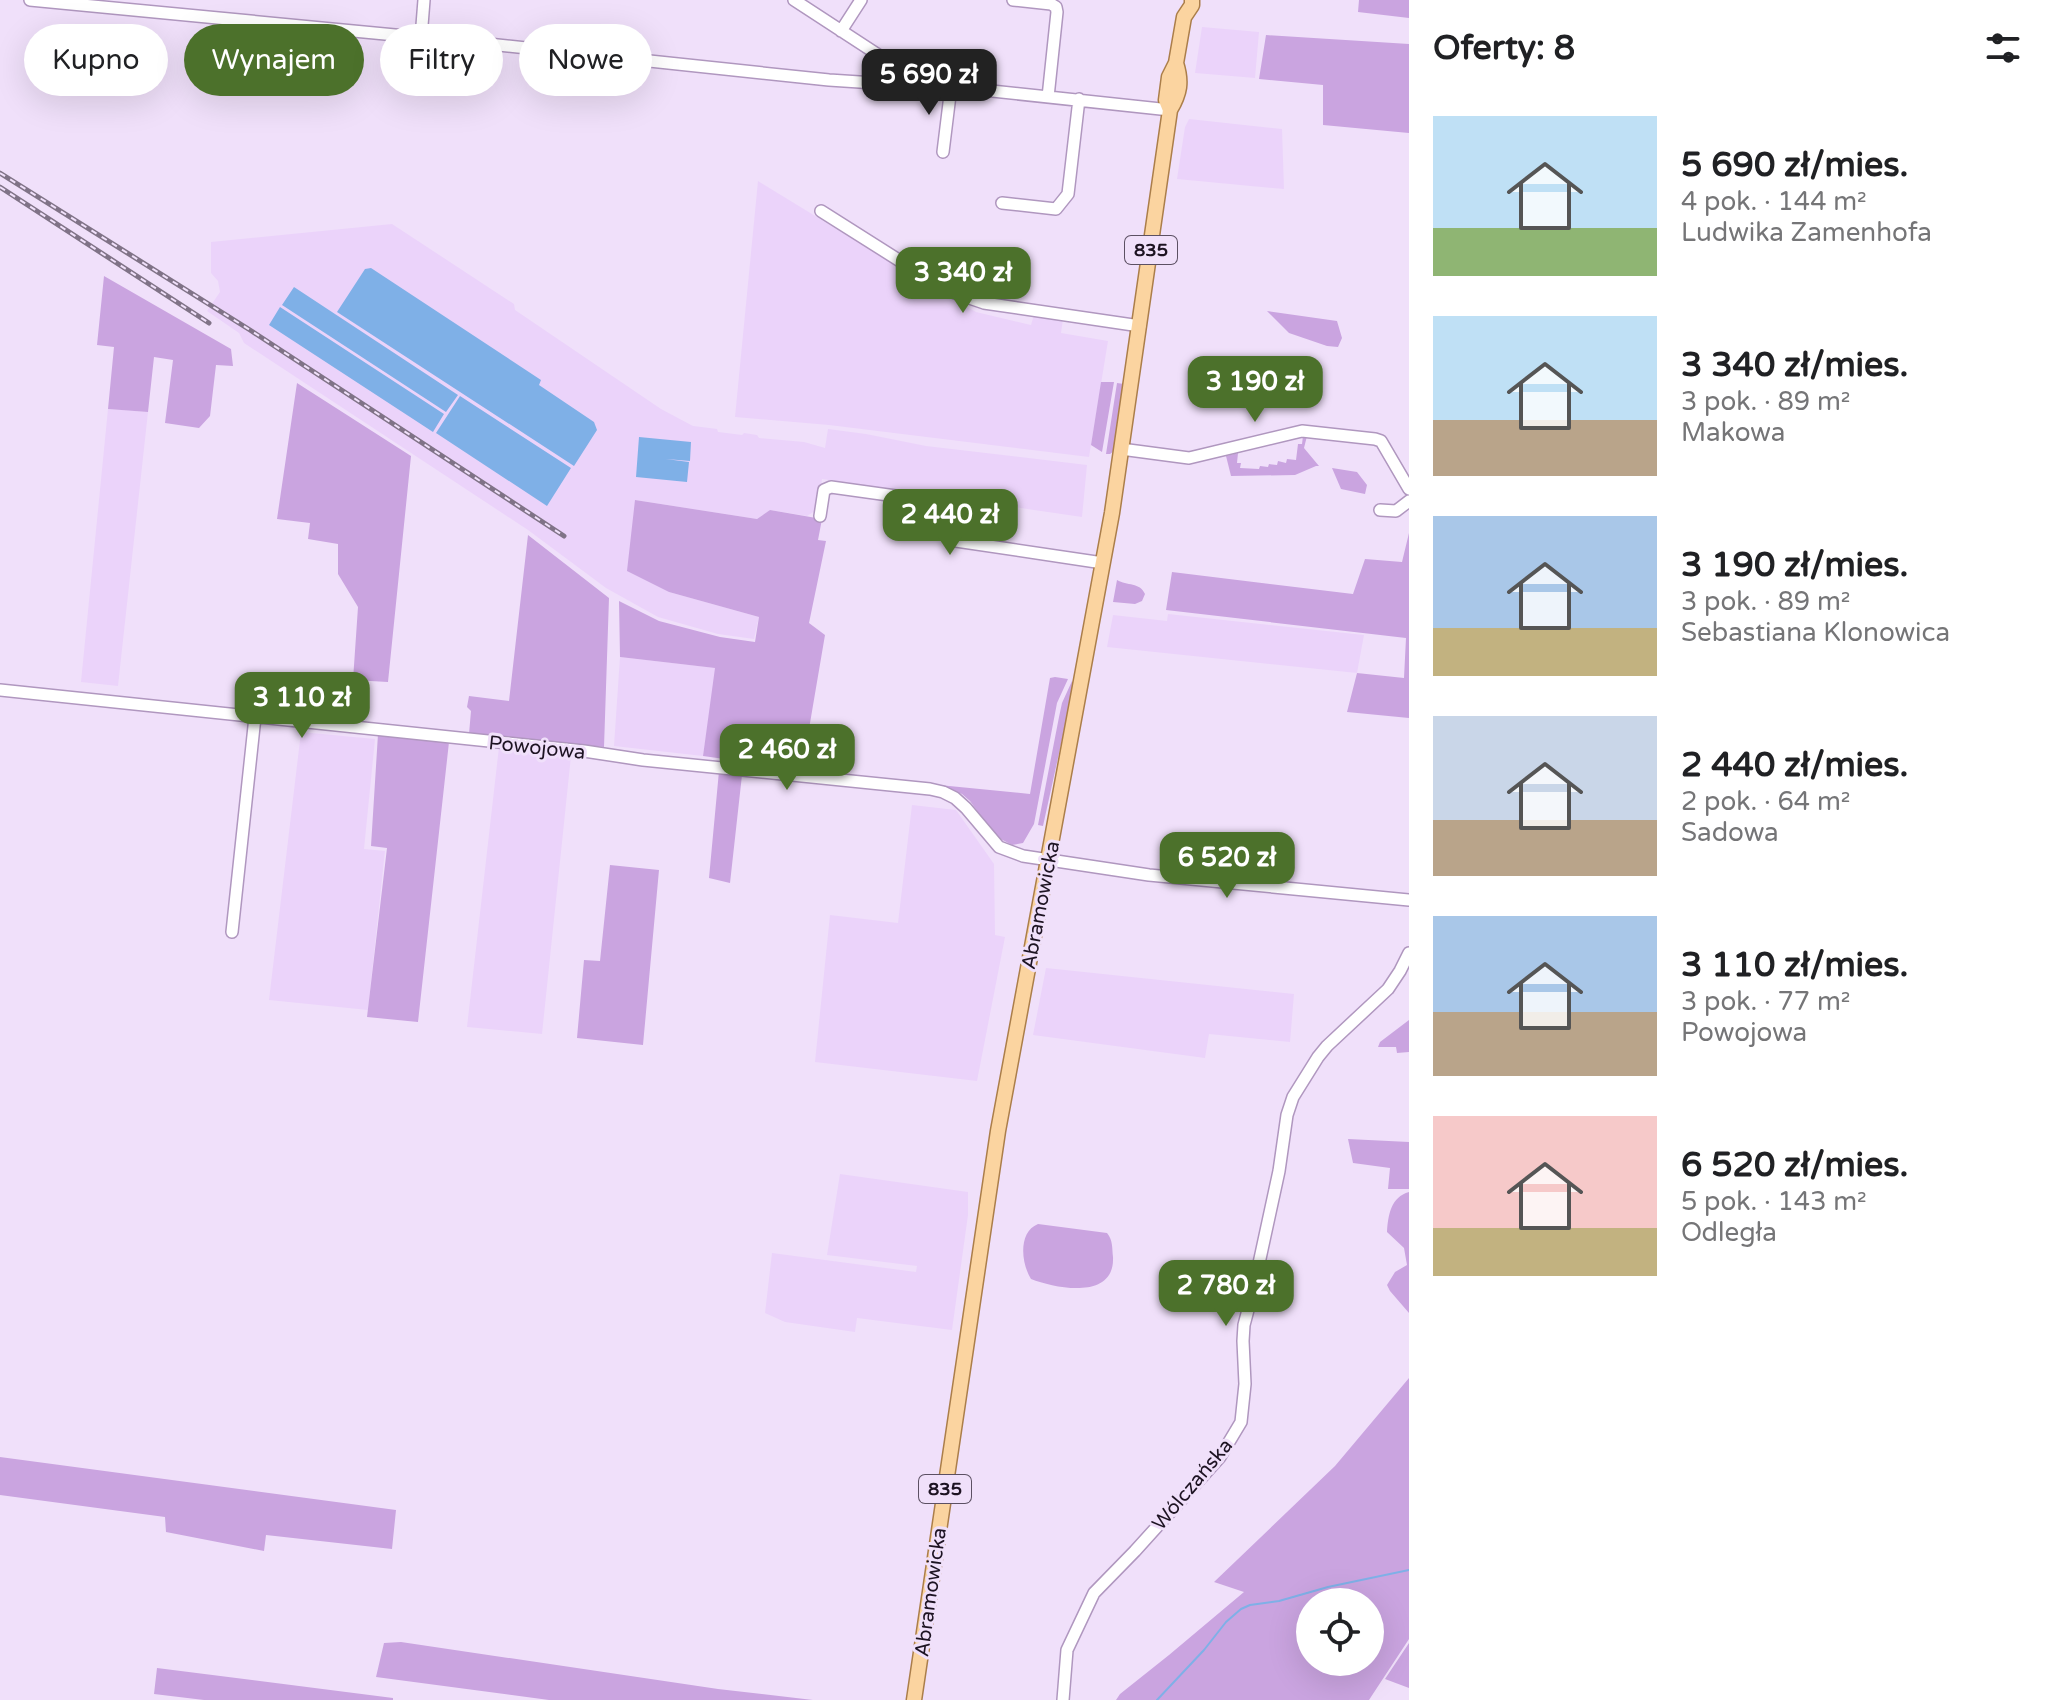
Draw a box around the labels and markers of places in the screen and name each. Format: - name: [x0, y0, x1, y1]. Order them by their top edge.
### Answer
- pin: 5 690 zł: [846, 49, 1012, 117]
- pin: 3 340 zł: [880, 247, 1046, 315]
- pin: 3 190 zł: [1172, 356, 1338, 424]
- pin: 2 440 zł: [867, 489, 1033, 557]
- pin: 3 110 zł: [219, 672, 385, 740]
- pin: 2 460 zł: [704, 724, 870, 792]
- pin: 6 520 zł: [1144, 832, 1310, 900]
- pin: 2 780 zł: [1143, 1260, 1309, 1328]

